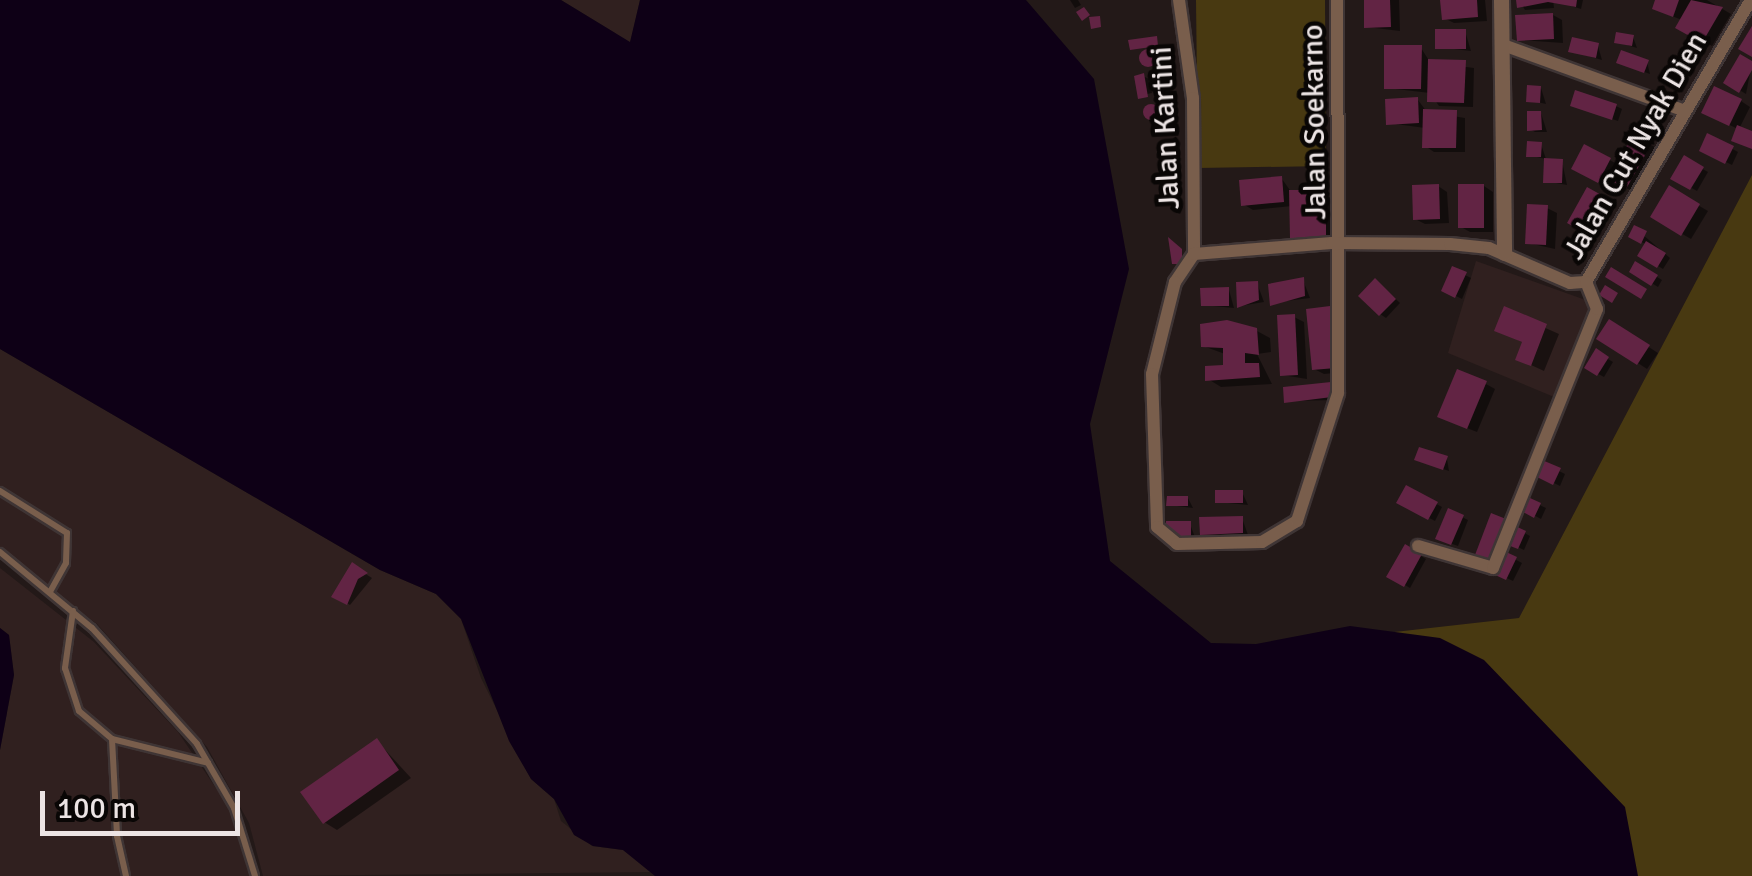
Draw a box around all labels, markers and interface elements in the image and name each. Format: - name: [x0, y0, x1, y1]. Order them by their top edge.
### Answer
- street label: Jalan Soekarno: [1295, 24, 1335, 220]
- street label: Jalan Cut Nyak Dien: [1556, 26, 1716, 266]
- street label: Jalan Kartini: [1144, 46, 1188, 210]
- scale bar: [45, 771, 245, 833]
- text: 100 m: [57, 790, 136, 827]

